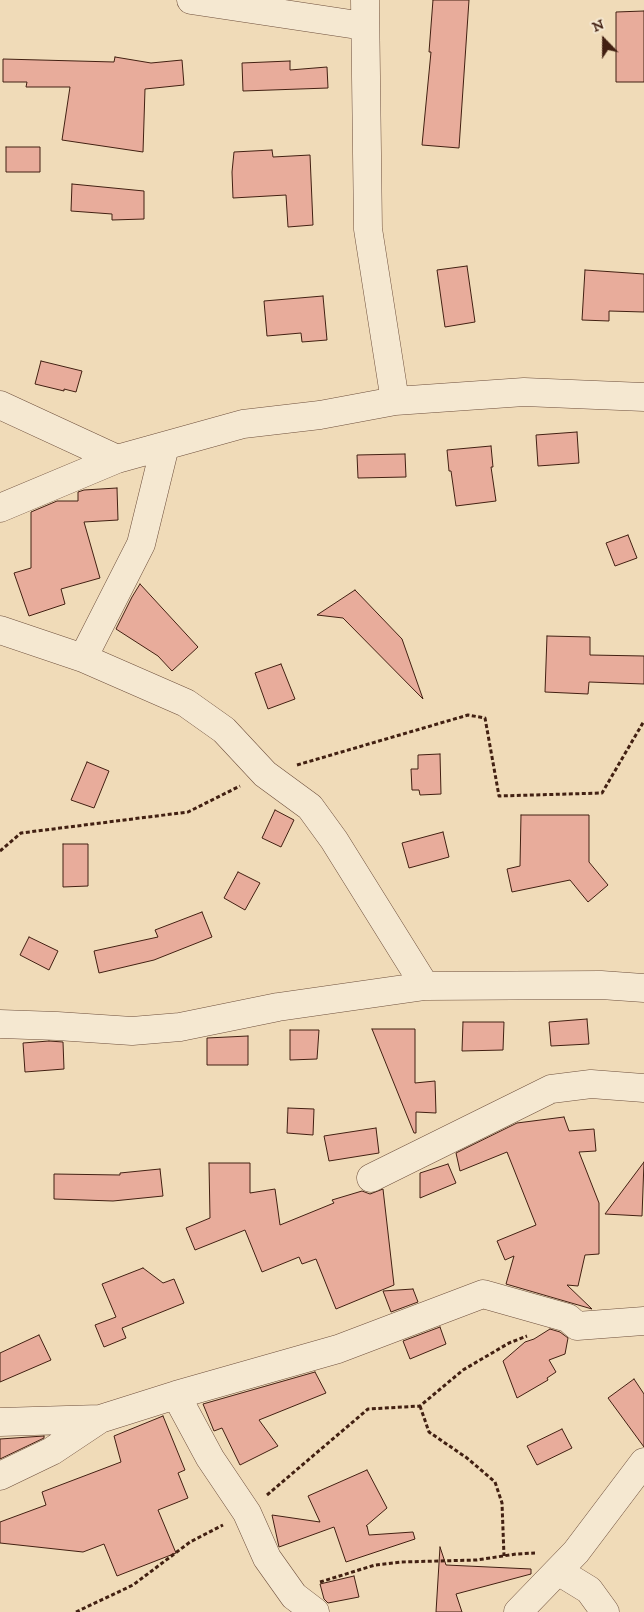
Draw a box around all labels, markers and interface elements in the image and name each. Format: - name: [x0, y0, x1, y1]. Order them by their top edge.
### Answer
- north arrow: [579, 15, 629, 65]
- text: N: [590, 16, 607, 37]

